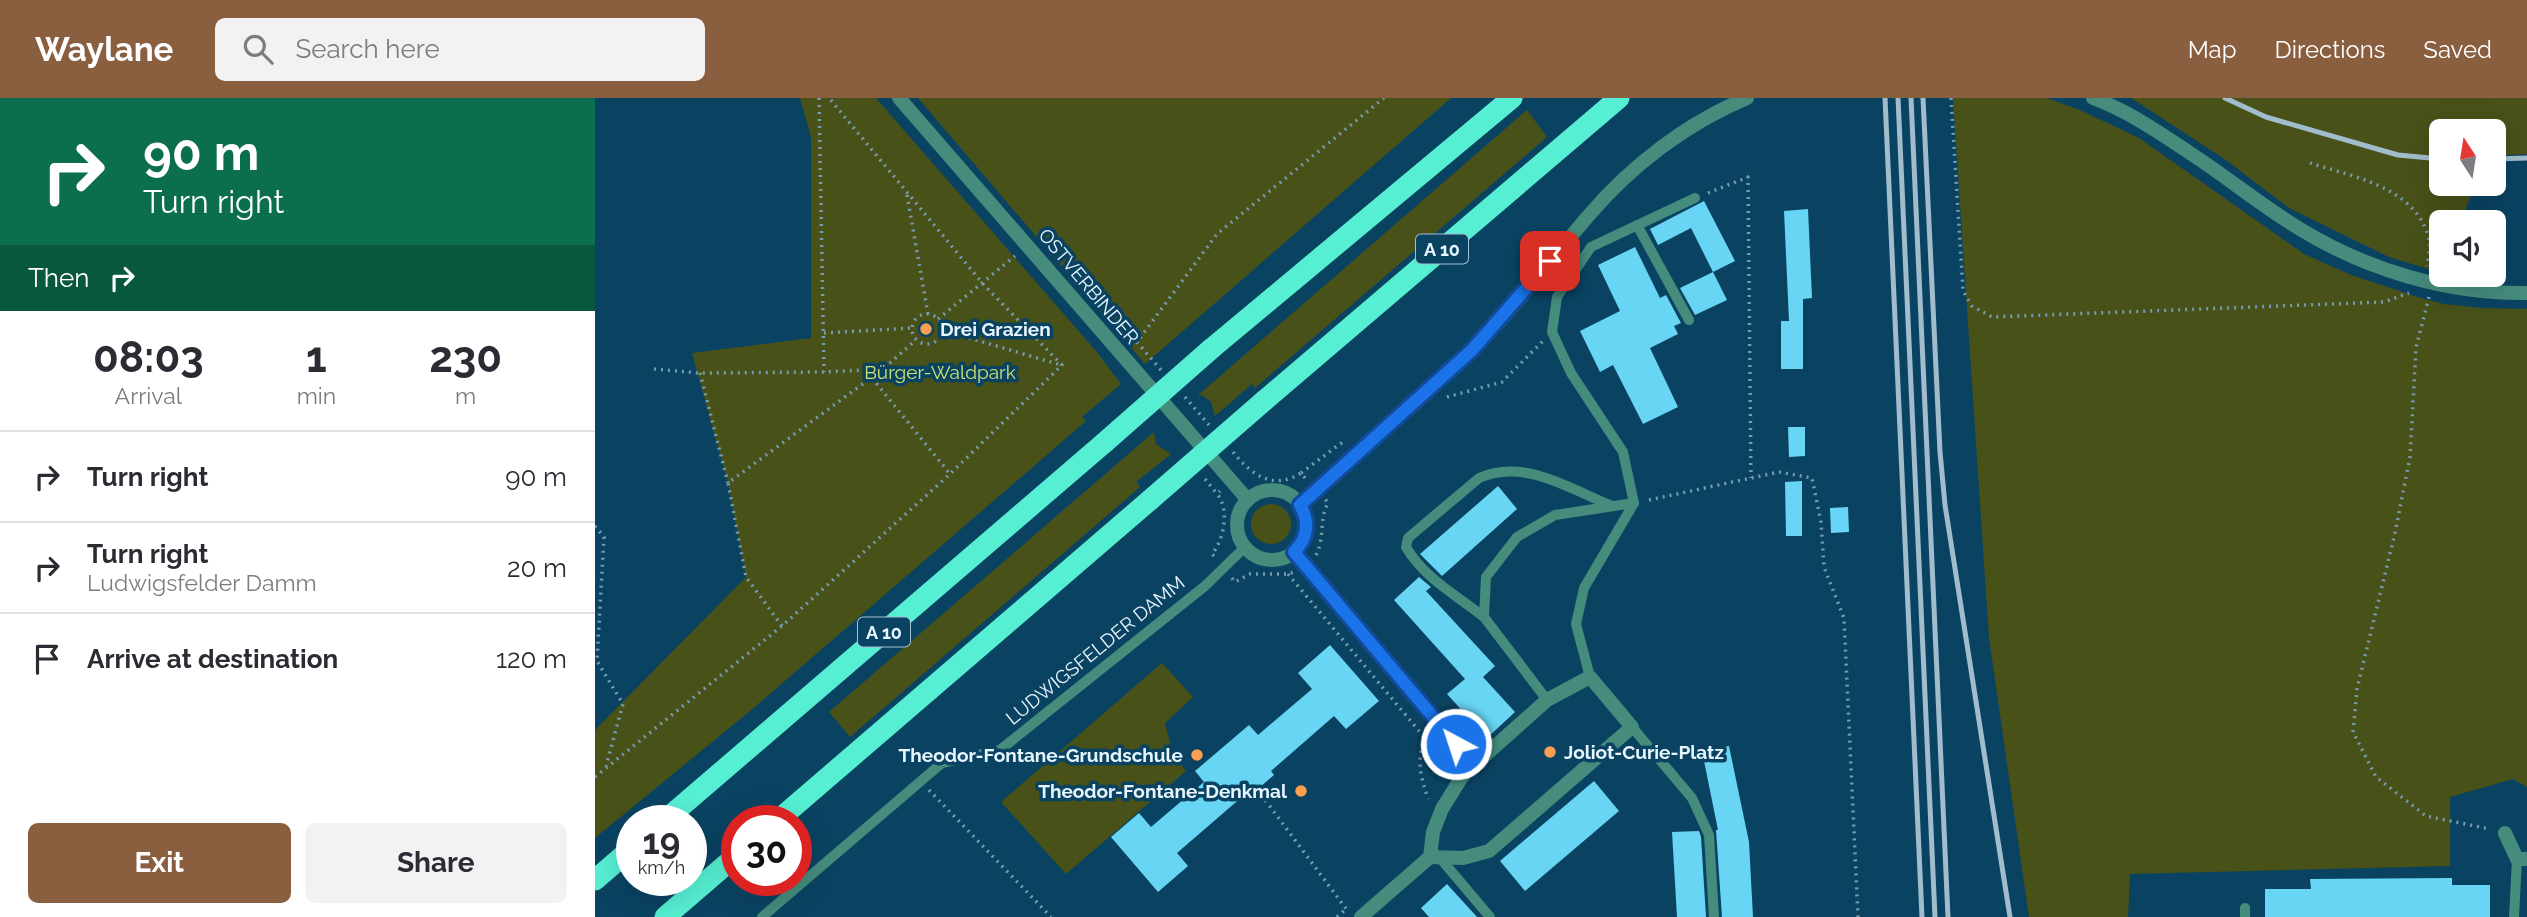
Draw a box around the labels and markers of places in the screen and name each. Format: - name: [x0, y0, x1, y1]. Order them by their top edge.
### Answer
- pin: [1520, 231, 1580, 291]
- place label: Drei Grazien: [940, 318, 1051, 340]
- marker: Drei Grazien: [918, 321, 934, 337]
- place label: Joliot-Curie-Platz: [1564, 741, 1724, 763]
- place label: Theodor-Fontane-Grundschule: [899, 744, 1183, 766]
- marker: Joliot-Curie-Platz: [1542, 744, 1558, 760]
- marker: Theodor-Fontane-Grundschule: [1189, 747, 1205, 763]
- place label: Theodor-Fontane-Denkmal: [1038, 780, 1288, 802]
- marker: Theodor-Fontane-Denkmal: [1293, 783, 1309, 799]

